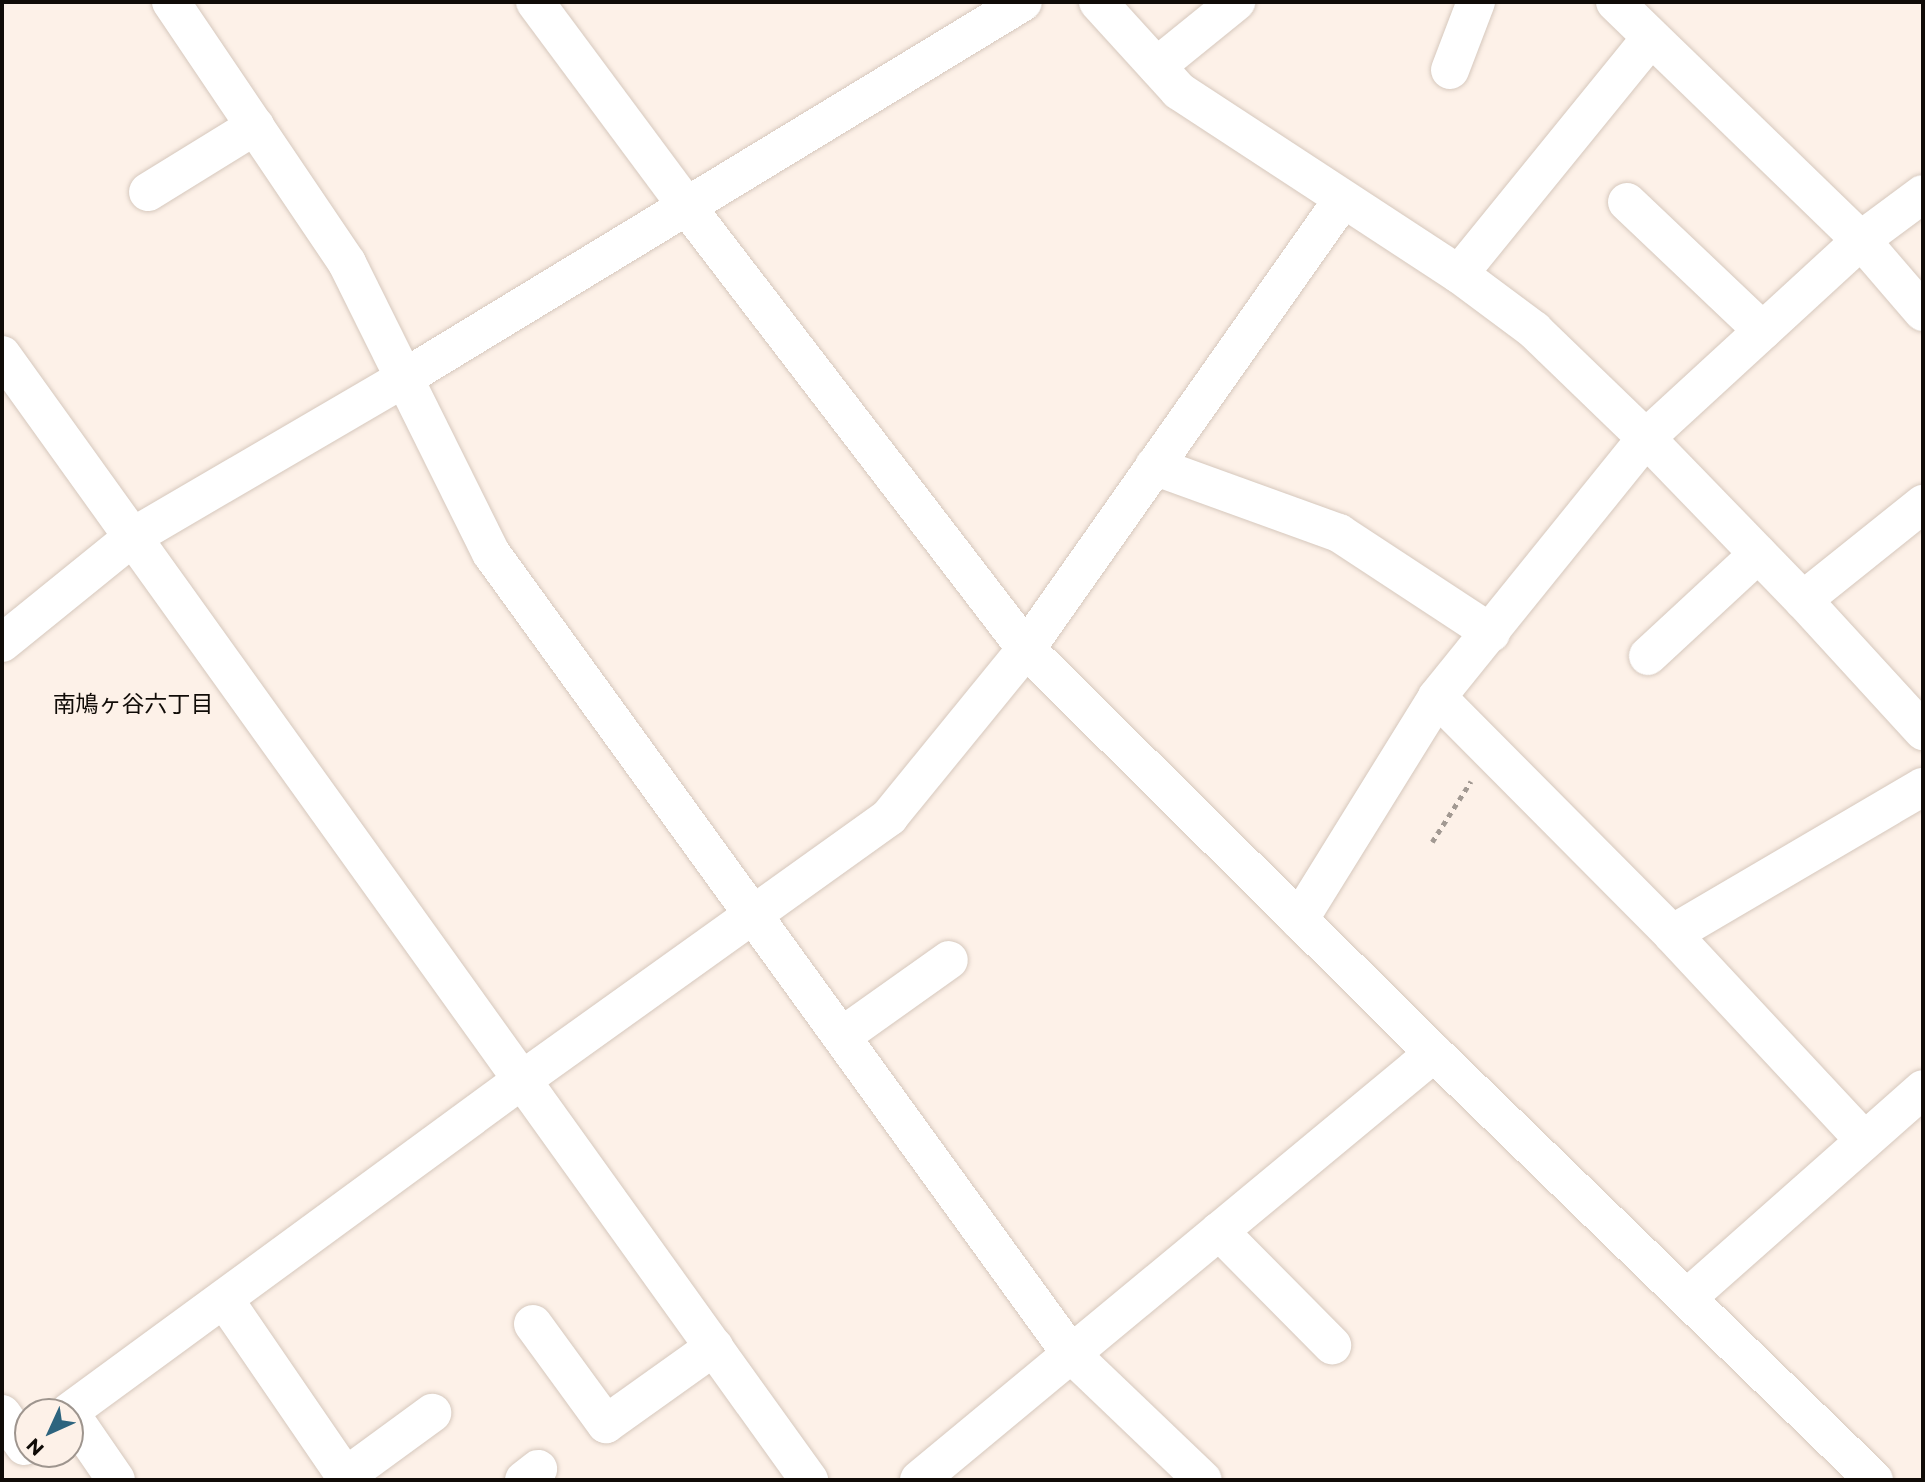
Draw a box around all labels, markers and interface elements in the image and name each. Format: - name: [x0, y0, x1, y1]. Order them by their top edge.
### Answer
- district label: 南鳩ヶ谷六丁目: [53, 690, 213, 718]
- north arrow: [14, 1398, 84, 1468]
- text: N: [22, 1433, 49, 1460]

